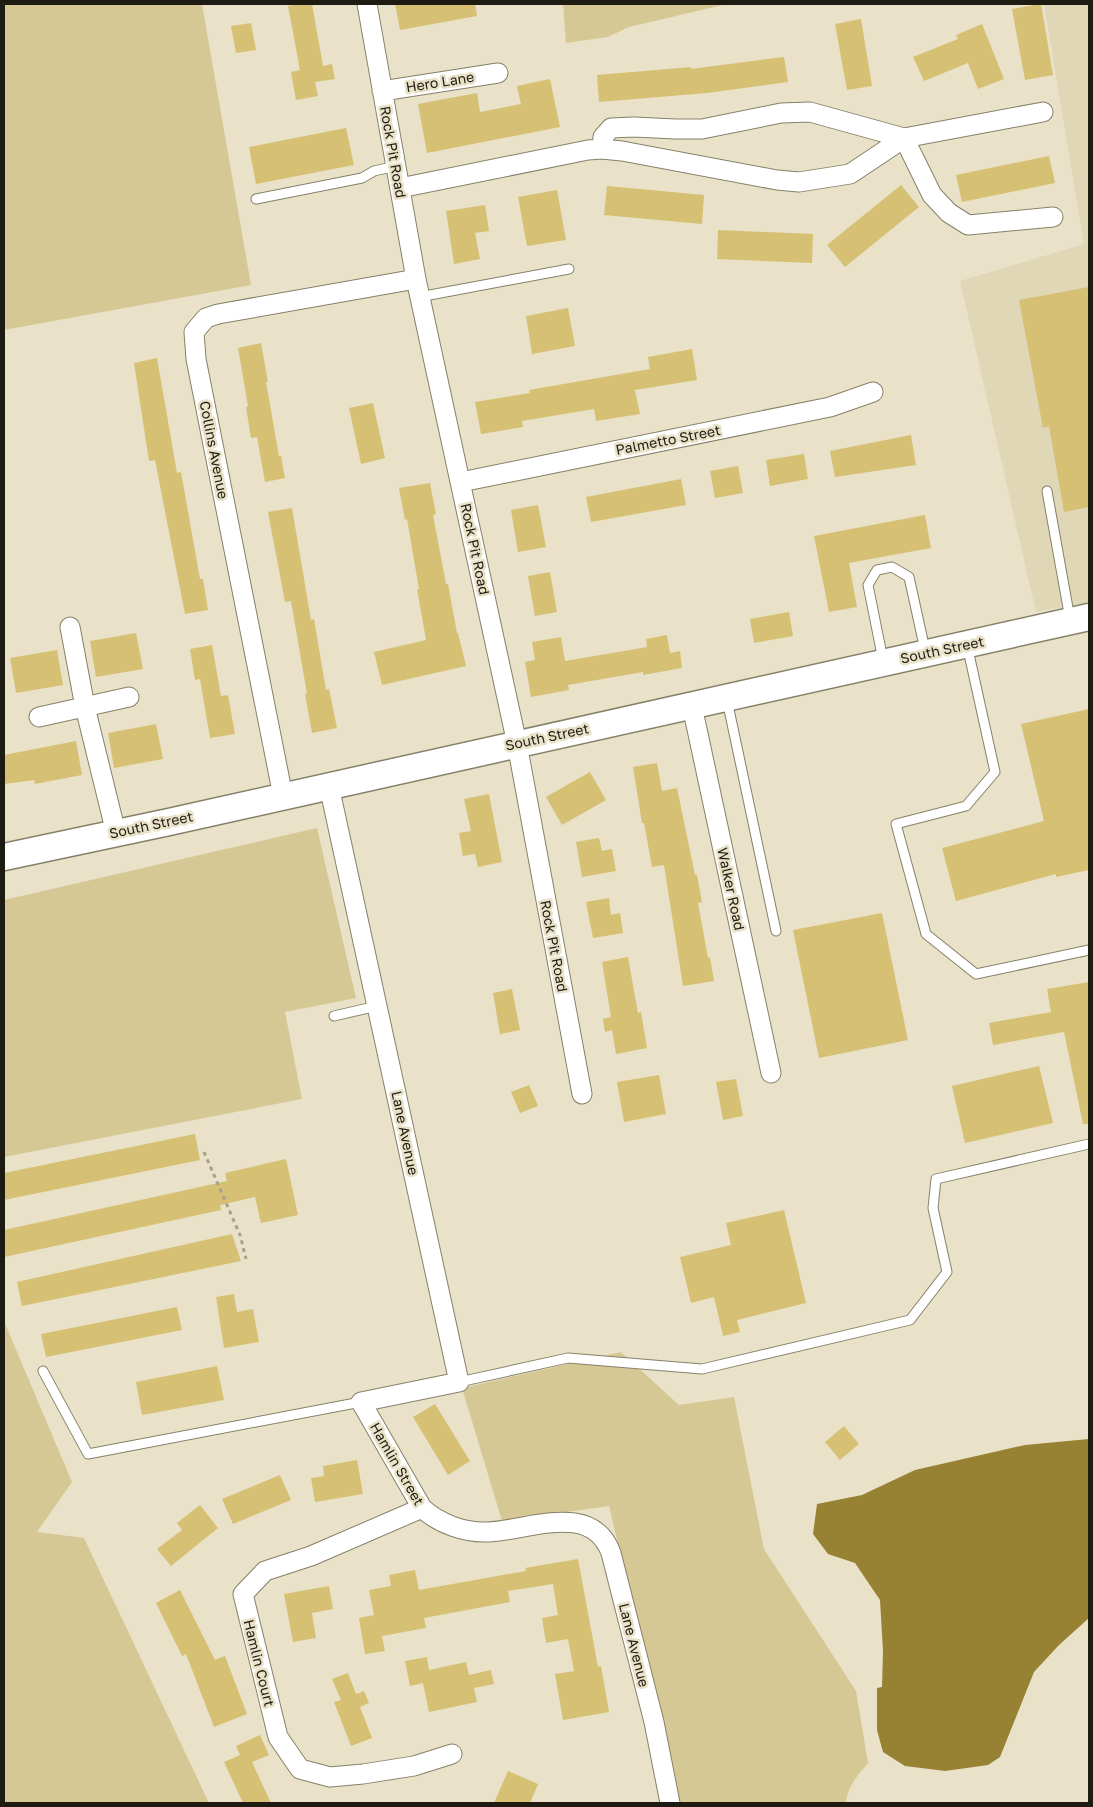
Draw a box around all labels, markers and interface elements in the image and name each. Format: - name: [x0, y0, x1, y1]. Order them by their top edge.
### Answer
- street label: Hero Lane: [405, 68, 475, 95]
- street label: Rock Pit Road: [377, 105, 410, 199]
- street label: Collins Avenue: [197, 399, 232, 500]
- street label: Palmetto Street: [614, 421, 722, 458]
- street label: Rock Pit Road: [457, 502, 493, 596]
- street label: South Street: [899, 632, 985, 667]
- street label: South Street: [504, 719, 590, 754]
- street label: South Street: [108, 807, 194, 842]
- street label: Walker Road: [714, 846, 749, 932]
- street label: Rock Pit Road: [537, 899, 572, 993]
- street label: Lane Avenue: [388, 1089, 423, 1177]
- street label: Hamlin Street: [367, 1419, 428, 1508]
- street label: Lane Avenue: [616, 1601, 653, 1689]
- street label: Hamlin Court: [240, 1618, 279, 1708]

